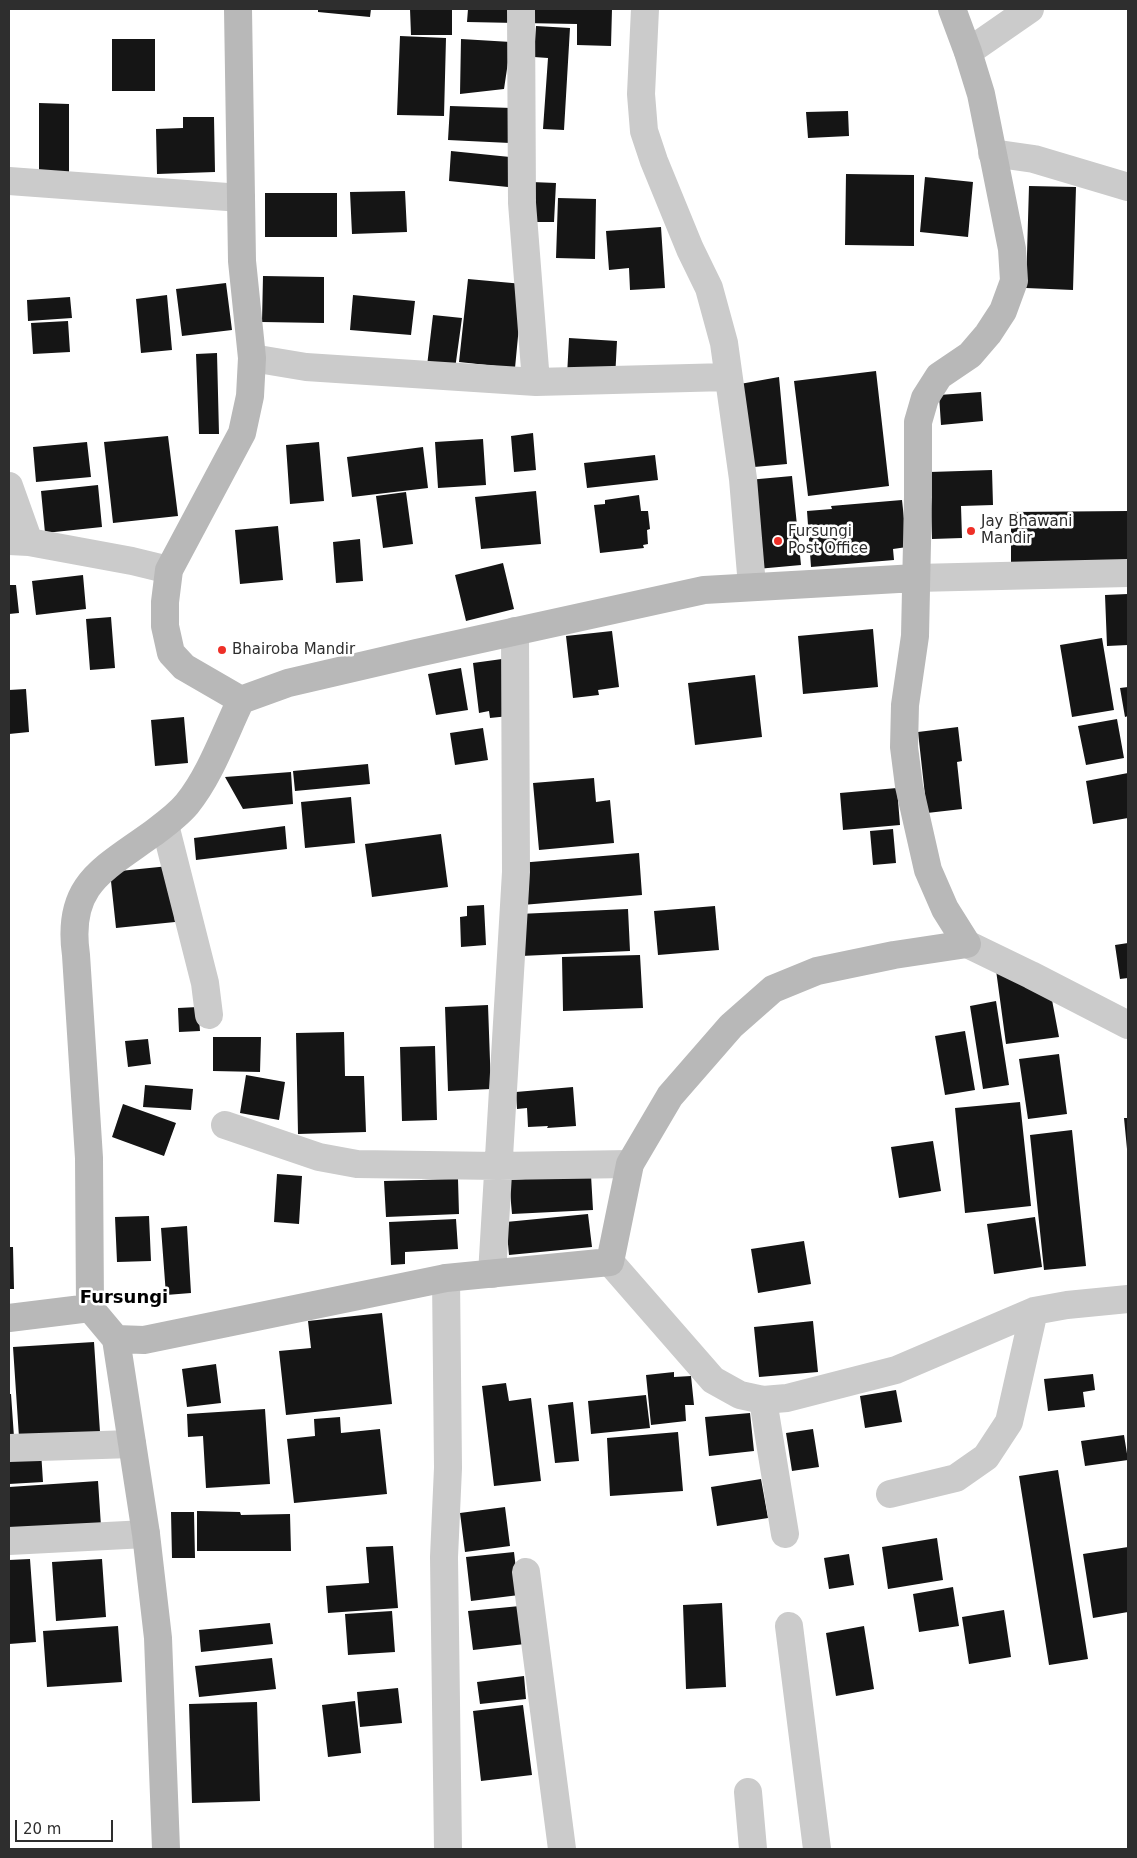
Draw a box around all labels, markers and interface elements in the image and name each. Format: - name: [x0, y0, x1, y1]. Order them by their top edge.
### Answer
- place label: Jay Bhawani Mandir: [981, 513, 1072, 548]
- place label: Fursungi Post Office: [788, 523, 868, 558]
- marker: Jay Bhawani Mandir: [965, 525, 977, 537]
- marker: Fursungi Post Office: [772, 535, 784, 547]
- place label: Bhairoba Mandir: [232, 641, 355, 659]
- marker: Bhairoba Mandir: [216, 644, 228, 656]
- district label: Fursungi: [80, 1287, 168, 1309]
- scale bar: [18, 1810, 115, 1842]
- text: 20 m: [23, 1820, 61, 1838]

